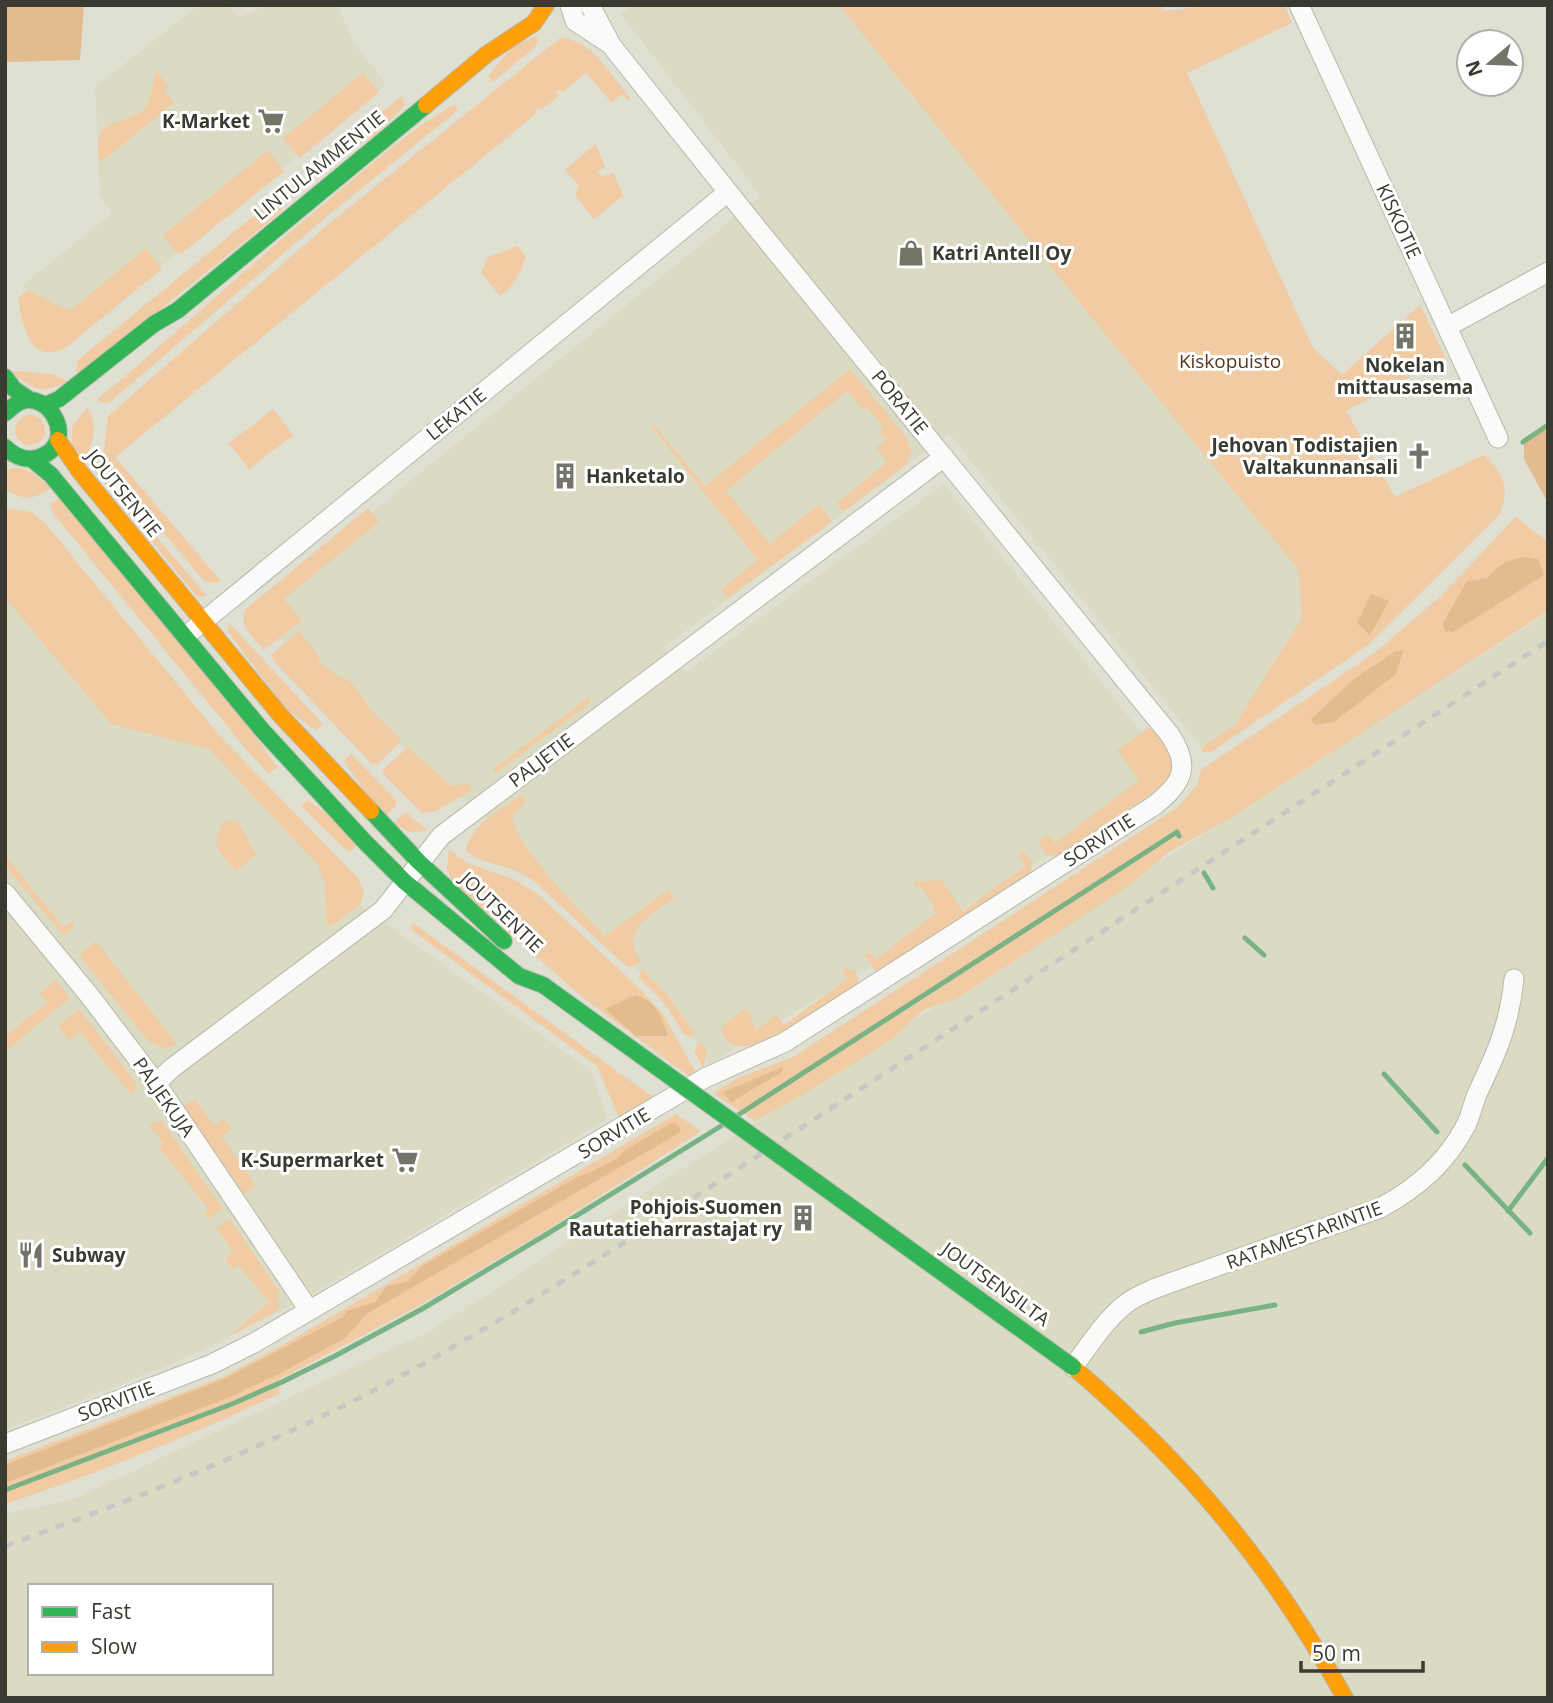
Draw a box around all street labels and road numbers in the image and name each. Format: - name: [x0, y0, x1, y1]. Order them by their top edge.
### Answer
- street label: LINTULAMMENTIE: [248, 104, 390, 226]
- street label: KISKOTIE: [1370, 179, 1428, 263]
- street label: PORATIE: [866, 364, 934, 440]
- street label: LEKATIE: [420, 382, 492, 446]
- street label: JOUTSENTIE: [79, 442, 167, 542]
- street label: PALJETIE: [503, 727, 579, 793]
- street label: SORVITIE: [1058, 807, 1140, 873]
- street label: JOUTSENTIE: [453, 865, 549, 958]
- street label: PALJEKUJA: [127, 1052, 201, 1142]
- street label: SORVITIE: [573, 1101, 655, 1165]
- street label: RATAMESTARINTIE: [1222, 1195, 1386, 1275]
- street label: JOUTSENSILTA: [935, 1235, 1055, 1332]
- street label: SORVITIE: [74, 1375, 158, 1427]

